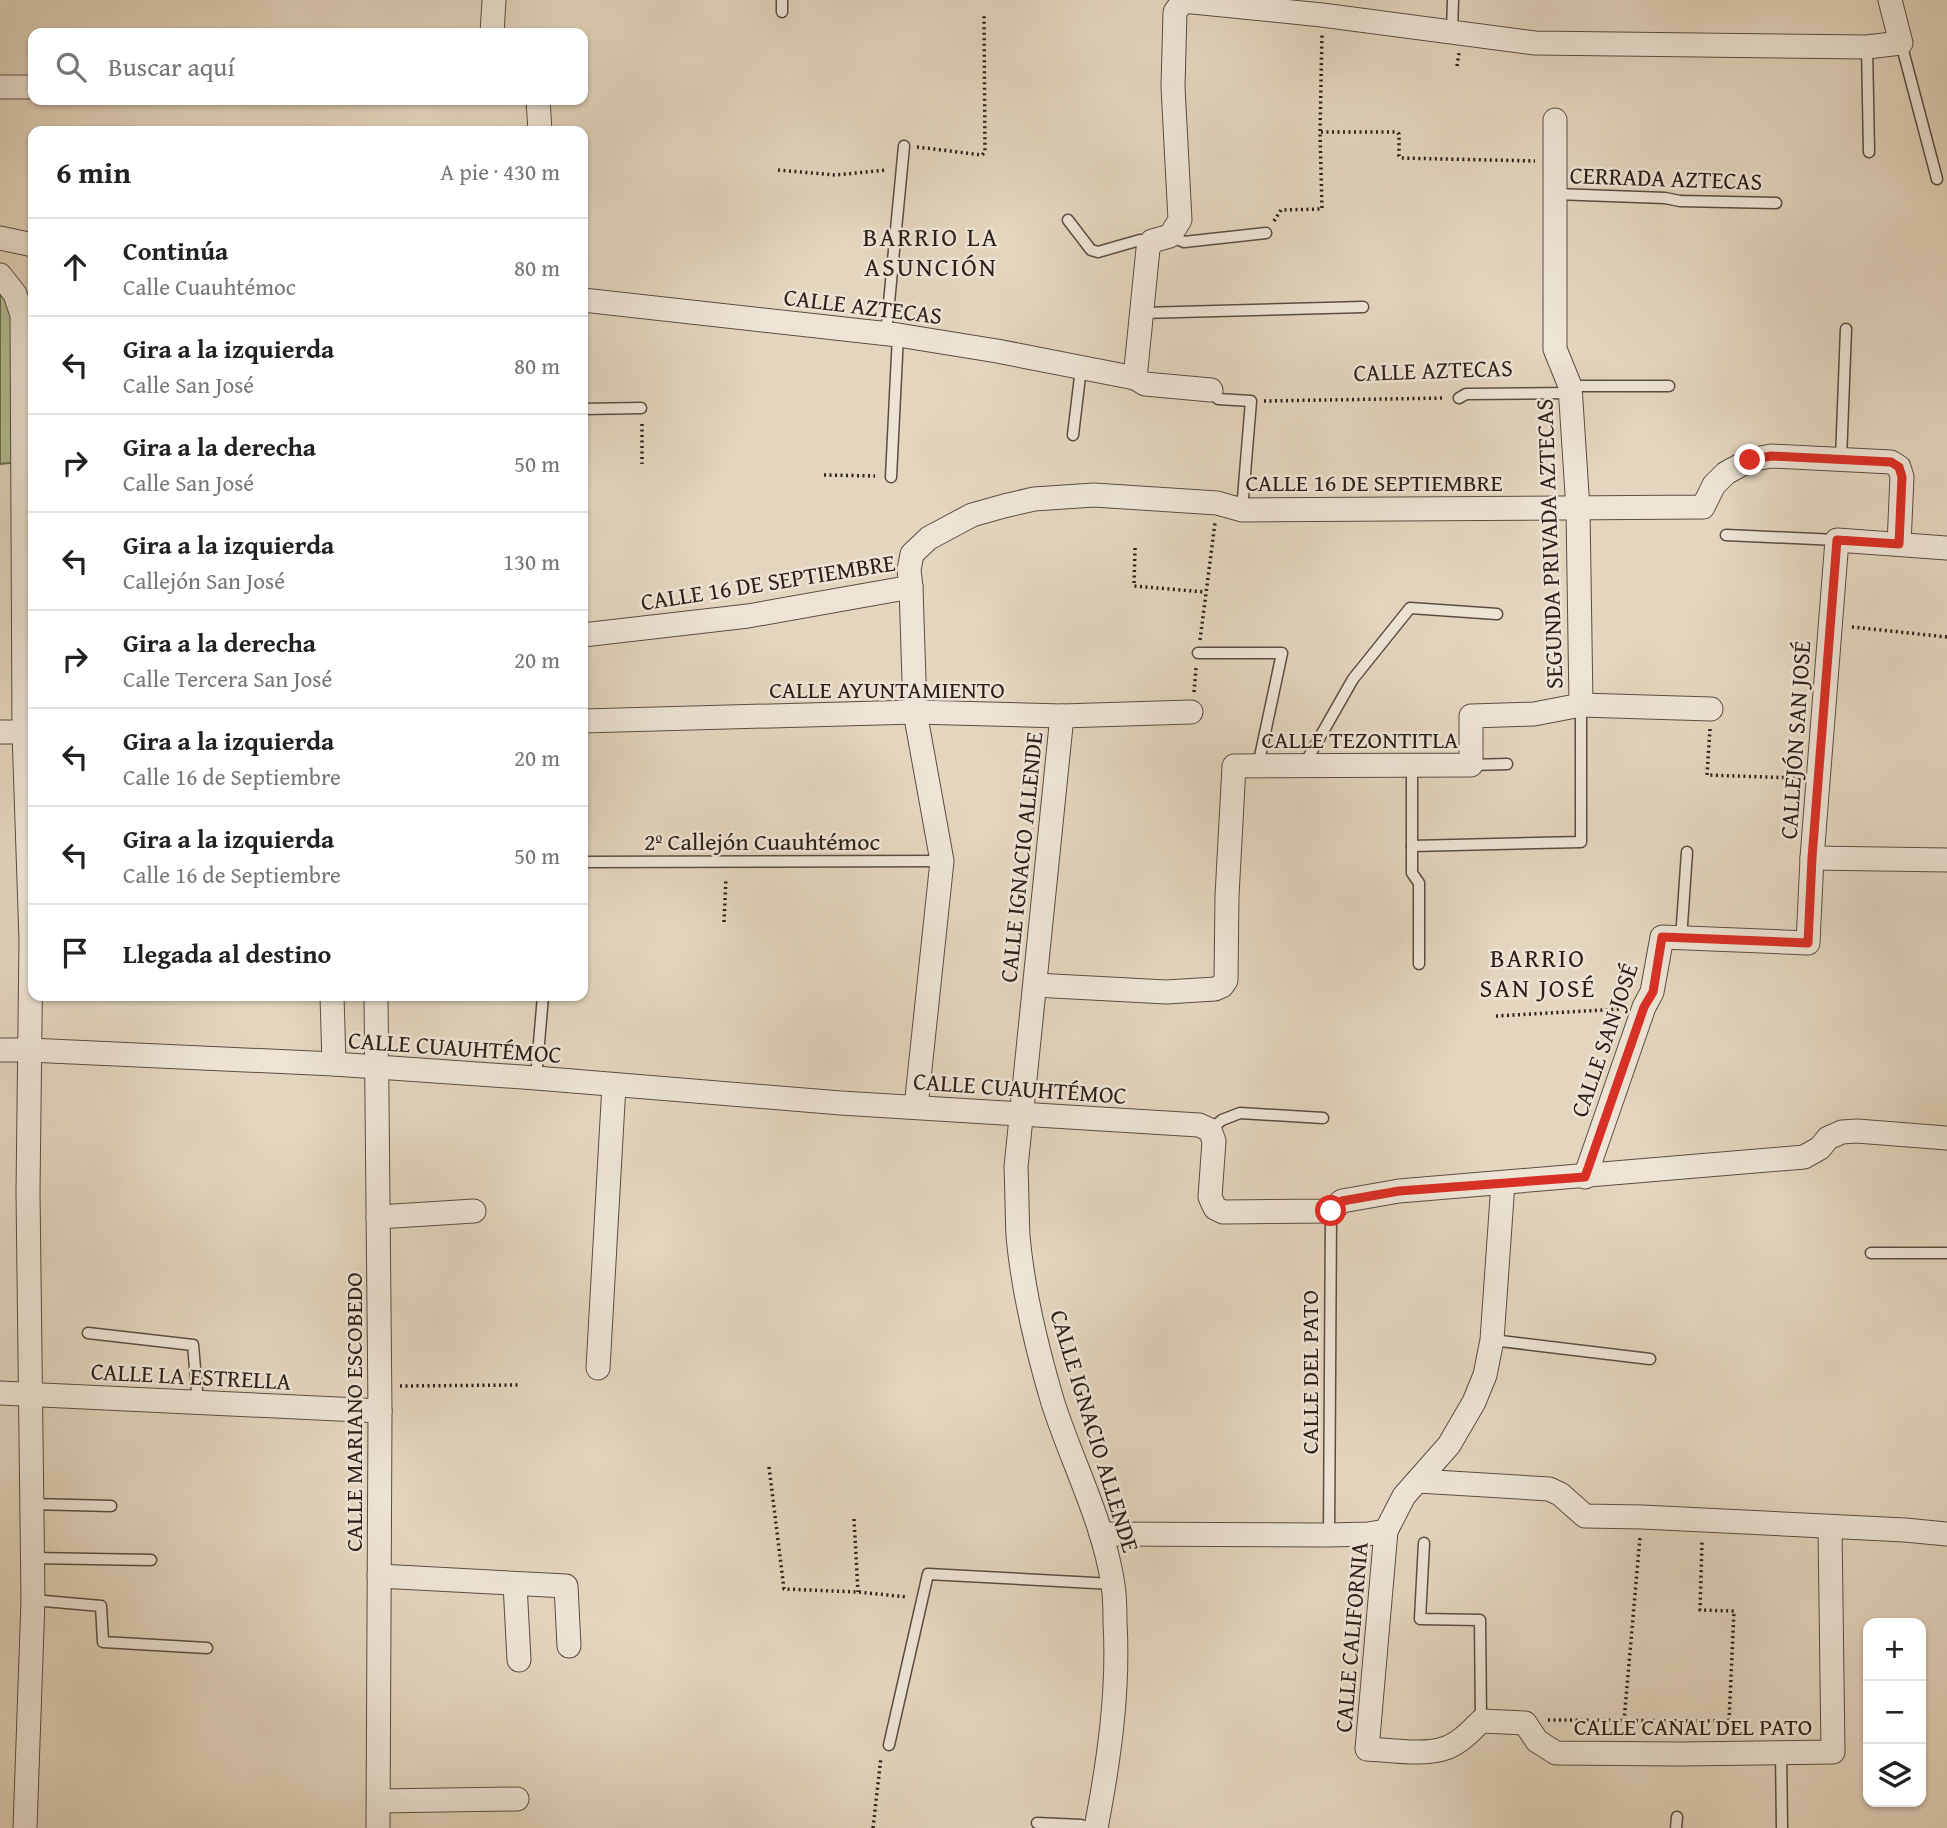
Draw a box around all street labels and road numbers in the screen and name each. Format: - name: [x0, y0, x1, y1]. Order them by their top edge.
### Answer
- street label: CERRADA AZTECAS: [1569, 157, 1763, 199]
- street label: CALLE AZTECAS: [782, 279, 944, 333]
- street label: CALLE AZTECAS: [1353, 350, 1513, 390]
- street label: SEGUNDA PRIVADA AZTECAS: [1526, 398, 1572, 690]
- street label: CALLE 16 DE SEPTIEMBRE: [1245, 465, 1503, 500]
- street label: CALLE 16 DE SEPTIEMBRE: [638, 545, 898, 619]
- street label: CALLEJÓN SAN JOSÉ: [1771, 640, 1819, 840]
- street label: CALLE AYUNTAMIENTO: [769, 672, 1005, 707]
- street label: CALLE TEZONTITLA: [1262, 722, 1459, 757]
- street label: CALLE IGNACIO ALLENDE: [990, 730, 1052, 984]
- street label: 2º Callejón Cuauhtémoc: [644, 824, 880, 859]
- street label: CALLE SAN JOSÉ: [1561, 958, 1647, 1122]
- street label: CALLE CUAUHTÉMOC: [347, 1022, 563, 1072]
- street label: CALLE CUAUHTÉMOC: [912, 1063, 1128, 1113]
- street label: CALLE MARIANO ESCOBEDO: [336, 1272, 371, 1552]
- street label: CALLE DEL PATO: [1292, 1290, 1327, 1454]
- street label: CALLE IGNACIO ALLENDE: [1041, 1305, 1149, 1557]
- street label: CALLE LA ESTRELLA: [90, 1353, 292, 1399]
- street label: CALLE CALIFORNIA: [1325, 1540, 1377, 1734]
- street label: CALLE CANAL DEL PATO: [1574, 1709, 1812, 1744]

